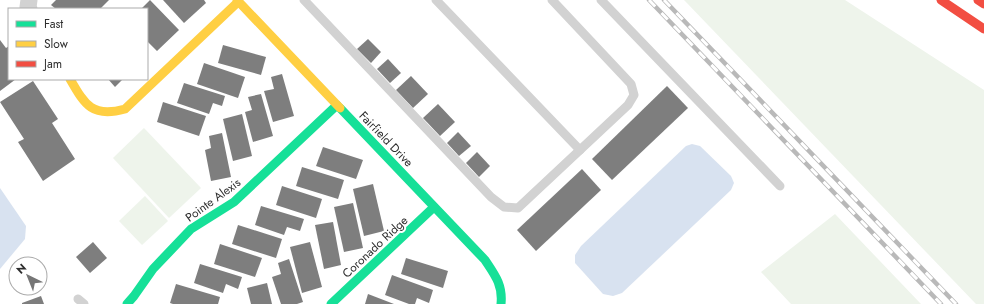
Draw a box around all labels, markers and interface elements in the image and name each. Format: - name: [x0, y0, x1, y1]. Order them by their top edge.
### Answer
- legend: [8, 8, 148, 80]
- text: Fast: [44, 15, 63, 33]
- text: Slow: [44, 35, 69, 53]
- text: Jam: [42, 55, 62, 73]
- street label: Fairfield Drive: [355, 107, 417, 171]
- street label: Pointe Alexis: [182, 174, 245, 226]
- street label: Coronado Ridge: [338, 212, 412, 282]
- north arrow: [8, 256, 48, 296]
- text: N: [13, 260, 30, 278]

